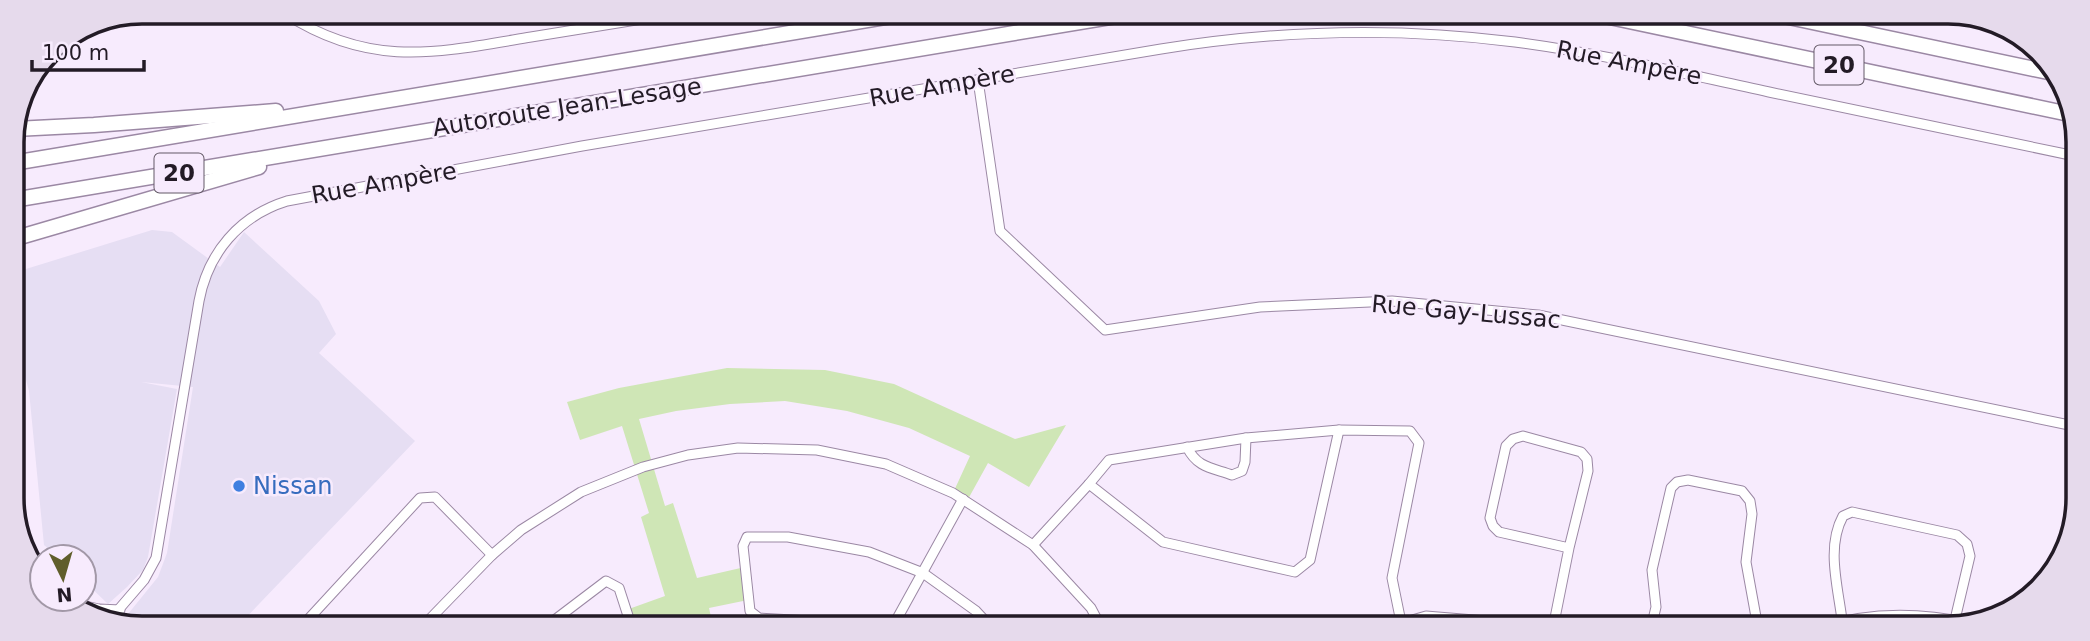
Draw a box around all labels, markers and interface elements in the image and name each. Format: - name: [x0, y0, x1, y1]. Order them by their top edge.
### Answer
- scale bar: [32, 28, 144, 72]
- street label: Rue Ampère: [1554, 35, 1704, 91]
- text: 100 m: [42, 41, 109, 65]
- road number: 20: [1814, 46, 1864, 85]
- street label: Rue Ampère: [867, 59, 1017, 113]
- street label: Autoroute Jean-Lesage: [430, 72, 704, 142]
- road number: 20: [154, 154, 204, 192]
- street label: Rue Ampère: [309, 156, 459, 210]
- street label: Rue Gay-Lussac: [1370, 290, 1562, 334]
- place label: Nissan: [253, 472, 333, 500]
- marker: Nissan: [231, 478, 247, 494]
- north arrow: [28, 543, 98, 613]
- text: N: [56, 583, 73, 607]

